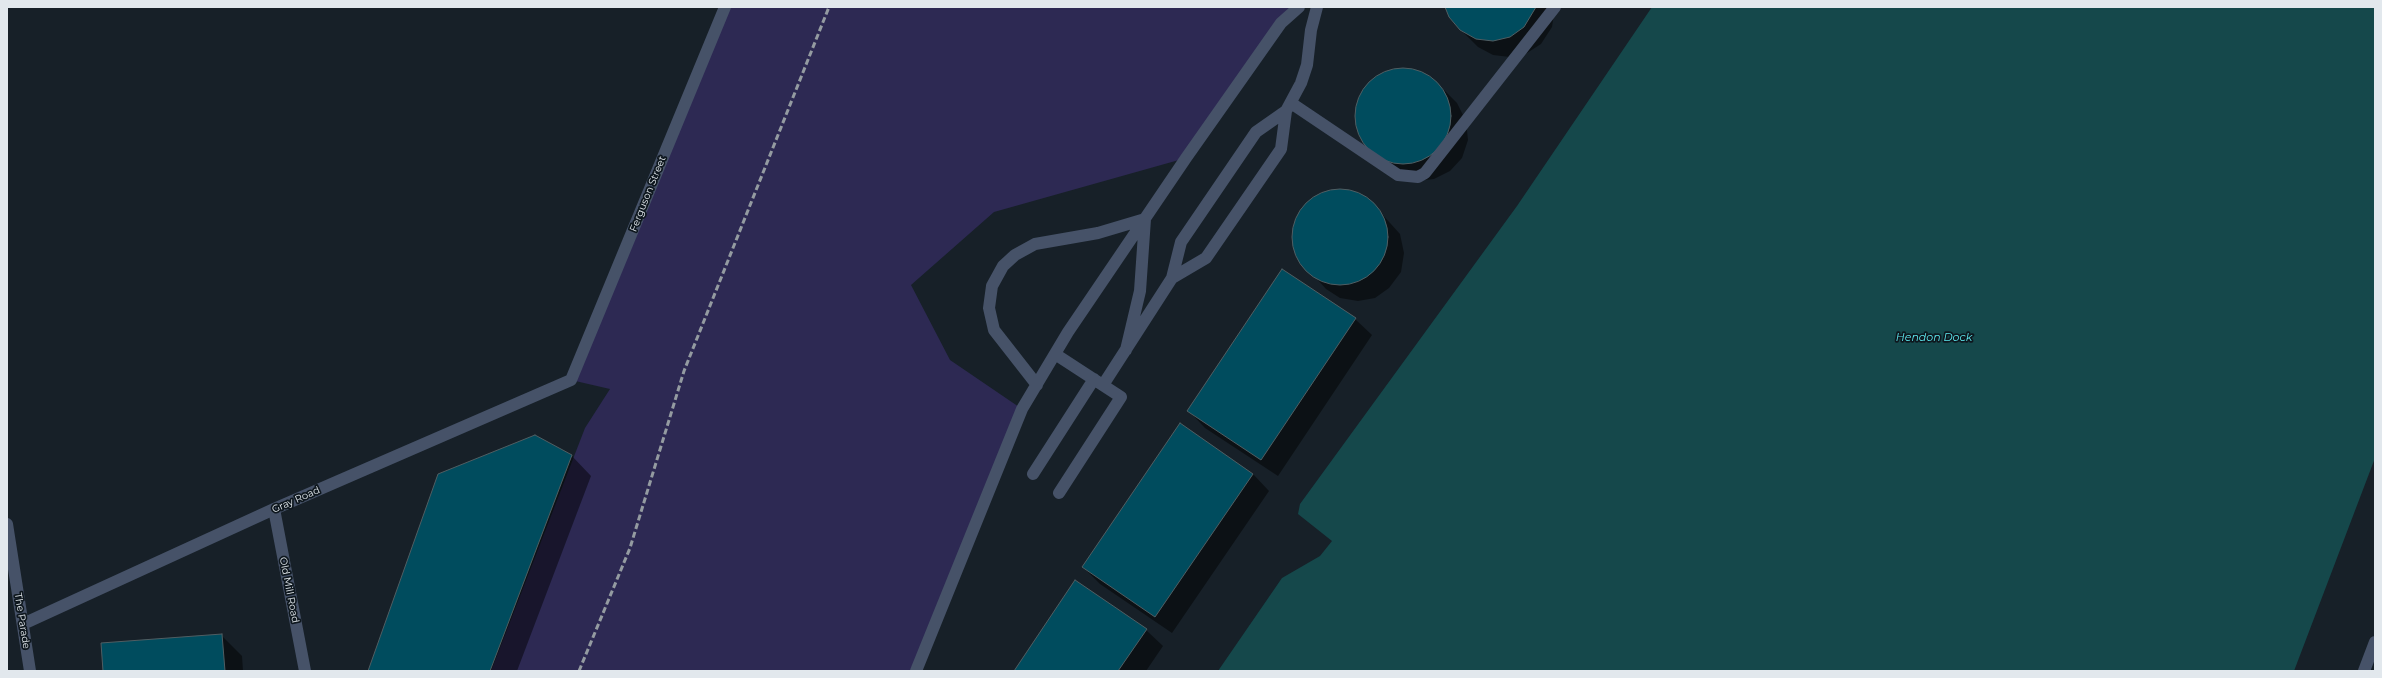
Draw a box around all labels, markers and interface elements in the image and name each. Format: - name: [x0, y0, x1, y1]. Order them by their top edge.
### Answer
- street label: Ferguson Street: [627, 154, 669, 234]
- water label: Hendon Dock: [1896, 331, 1972, 345]
- street label: Gray Road: [270, 484, 322, 516]
- street label: Old Mill Road: [277, 556, 301, 624]
- street label: The Parade: [12, 592, 32, 650]

